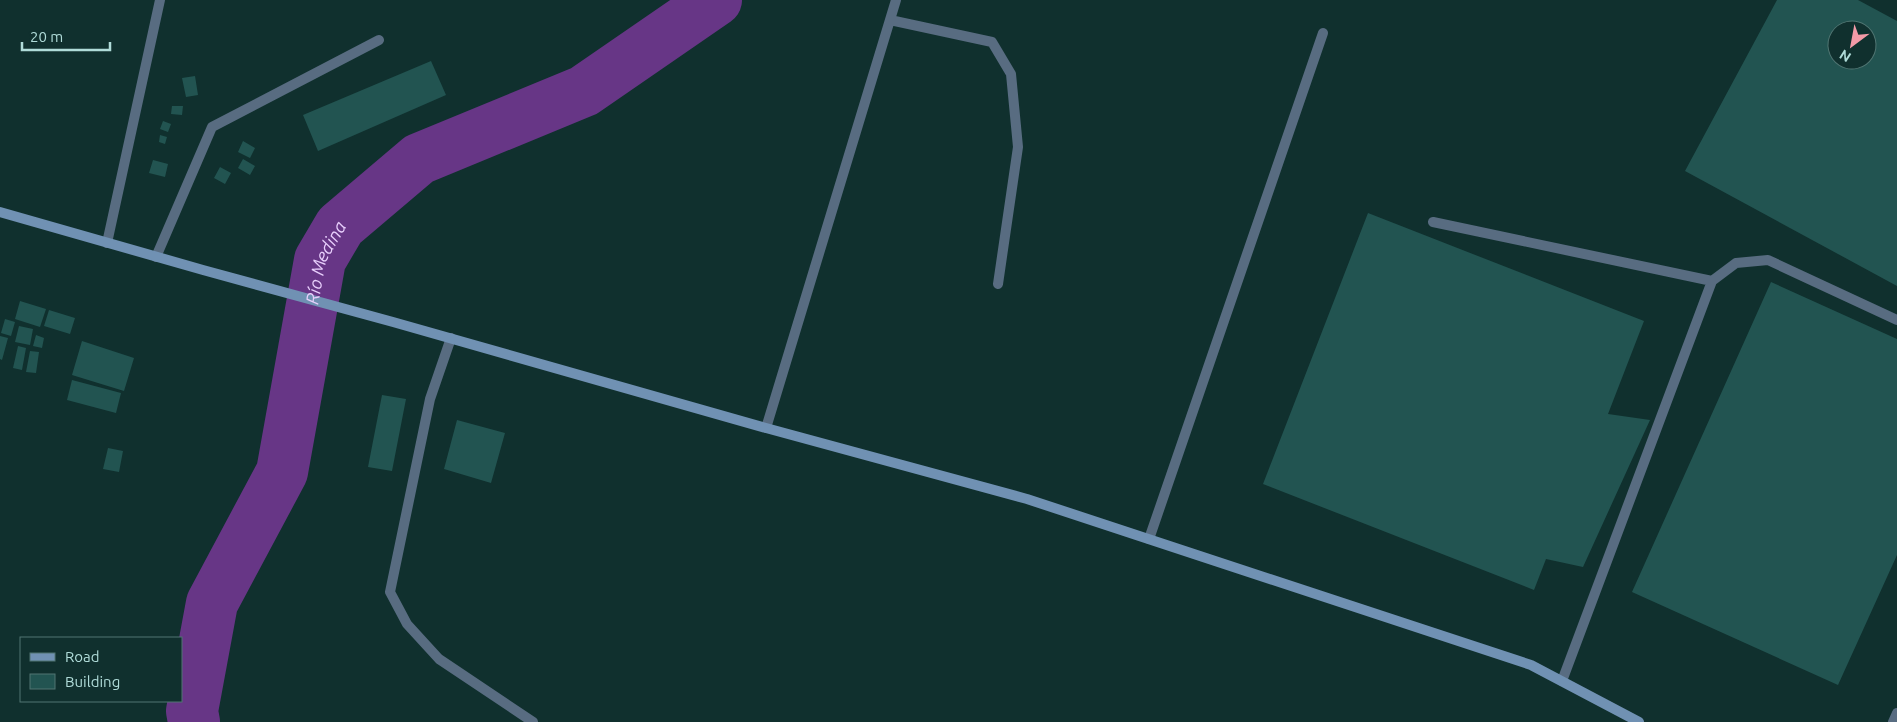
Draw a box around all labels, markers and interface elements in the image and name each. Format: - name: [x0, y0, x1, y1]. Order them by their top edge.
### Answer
- scale bar: [22, 20, 110, 52]
- north arrow: [1827, 20, 1877, 70]
- text: 20 m: [30, 28, 63, 45]
- text: N: [1836, 46, 1854, 66]
- water label: Río Medina: [301, 217, 350, 306]
- legend: [20, 637, 182, 702]
- text: Road: [65, 648, 100, 665]
- text: Building: [65, 673, 120, 690]

